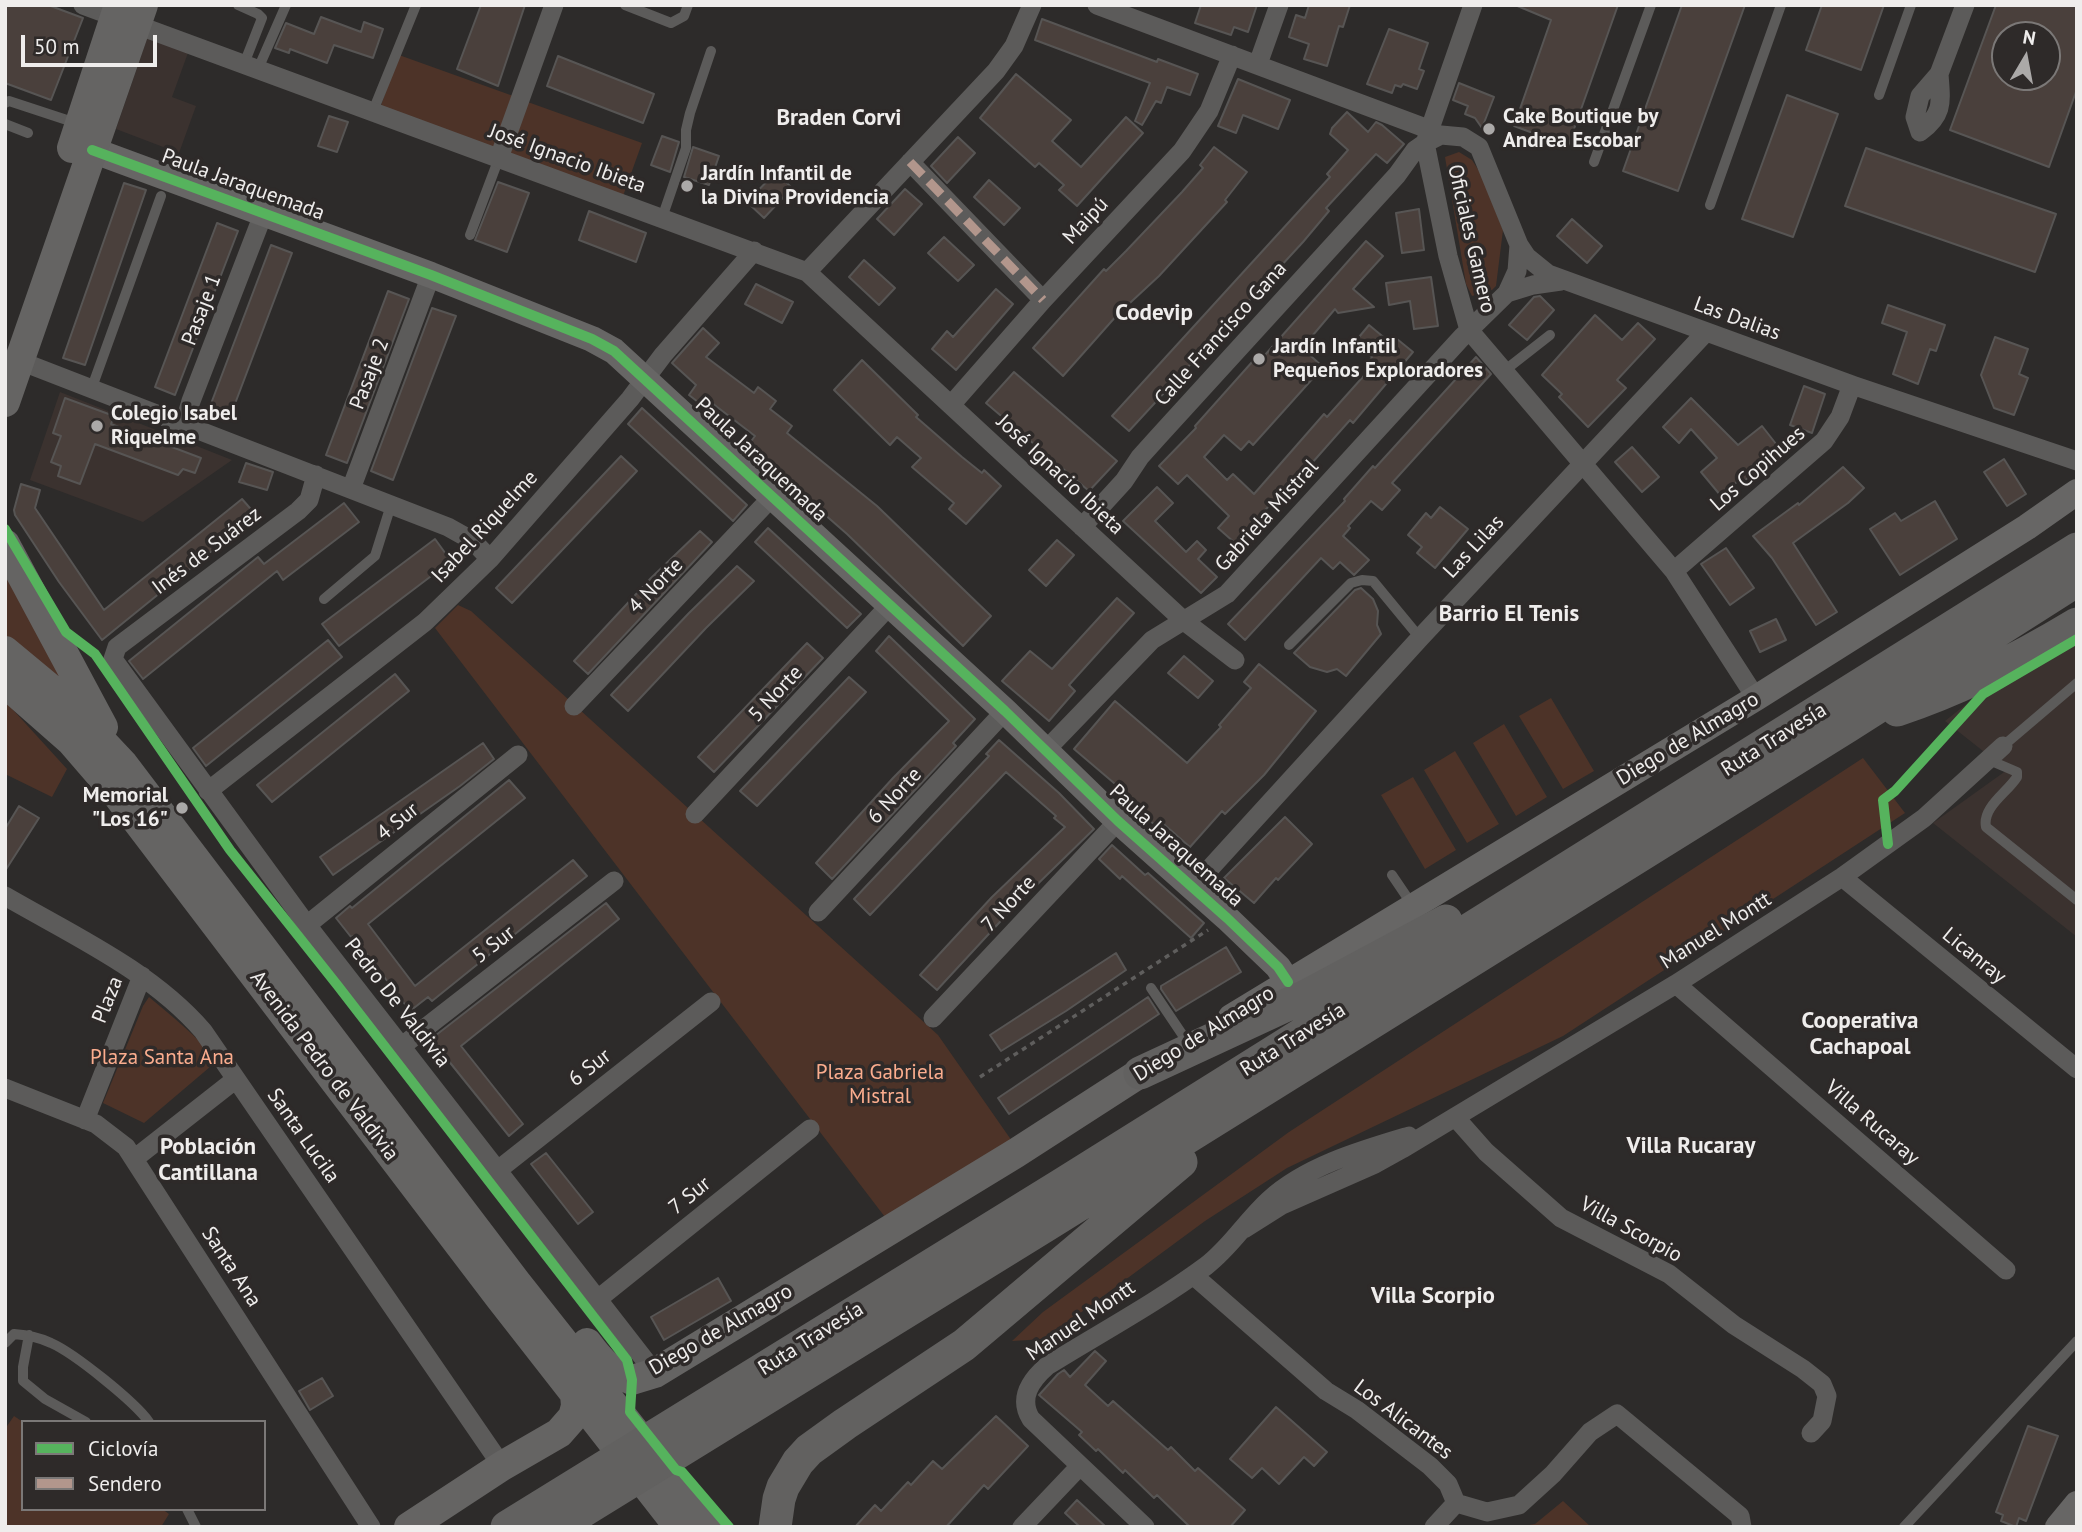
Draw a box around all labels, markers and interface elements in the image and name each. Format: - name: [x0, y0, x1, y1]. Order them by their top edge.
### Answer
- scale bar: [24, 21, 161, 65]
- north arrow: [1991, 21, 2061, 91]
- text: N: [2021, 24, 2038, 50]
- text: 50 m: [34, 33, 80, 60]
- district label: Braden Corvi: [776, 104, 902, 132]
- place label: Cake Boutique by Andrea Escobar: [1503, 104, 1659, 154]
- street label: José Ignacio Ibieta: [485, 119, 649, 199]
- marker: Cake Boutique by Andrea Escobar: [1481, 121, 1497, 137]
- street label: Paula Jaraquemada: [158, 144, 328, 226]
- place label: Jardín Infantil de la Divina Providencia: [701, 161, 889, 211]
- street label: Oficiales Gamero: [1442, 162, 1500, 316]
- marker: Jardín Infantil de la Divina Providencia: [679, 178, 695, 194]
- street label: Maipú: [1058, 192, 1114, 250]
- street label: Calle Francisco Gana: [1150, 257, 1292, 411]
- street label: Pasaje 1: [177, 271, 227, 349]
- street label: Las Dalias: [1690, 292, 1784, 346]
- district label: Codevip: [1115, 299, 1193, 327]
- place label: Jardín Infantil Pequeños Exploradores: [1273, 334, 1483, 384]
- street label: Pasaje 2: [345, 335, 395, 413]
- marker: Jardín Infantil Pequeños Exploradores: [1251, 351, 1267, 367]
- street label: Paula Jaraquemada: [690, 392, 832, 528]
- place label: Colegio Isabel Riquelme: [111, 401, 237, 451]
- street label: José Ignacio Ibieta: [991, 410, 1129, 540]
- marker: Colegio Isabel Riquelme: [89, 418, 105, 434]
- street label: Los Copihues: [1706, 421, 1810, 517]
- street label: Gabriela Mistral: [1210, 455, 1324, 577]
- street label: Isabel Riquelme: [427, 466, 543, 588]
- street label: Inés de Suárez: [147, 502, 267, 600]
- street label: Las Lilas: [1438, 510, 1510, 584]
- street label: 4 Norte: [623, 553, 689, 619]
- district label: Barrio El Tenis: [1439, 600, 1579, 628]
- street label: 5 Norte: [744, 661, 808, 727]
- street label: Diego de Almagro: [1612, 687, 1764, 791]
- street label: Ruta Travesía: [1717, 698, 1831, 782]
- street label: 6 Norte: [863, 763, 927, 829]
- street label: Paula Jaraquemada: [1104, 779, 1248, 913]
- place label: Memorial "Los 16": [83, 783, 168, 833]
- street label: 4 Sur: [372, 798, 424, 846]
- marker: Memorial "Los 16": [174, 800, 190, 816]
- street label: 7 Norte: [977, 871, 1041, 937]
- street label: Manuel Montt: [1656, 887, 1776, 975]
- street label: 5 Sur: [468, 921, 520, 969]
- street label: Licanray: [1937, 923, 2011, 989]
- street label: Pedro De Valdivia: [339, 933, 455, 1073]
- street label: Avenida Pedro de Valdivia: [244, 966, 404, 1166]
- street label: Plaza: [87, 973, 129, 1027]
- street label: Diego de Almagro: [1129, 981, 1279, 1087]
- street label: Ruta Travesía: [1236, 998, 1350, 1082]
- district label: Cooperativa Cachapoal: [1802, 1007, 1918, 1061]
- street label: 6 Sur: [564, 1044, 616, 1092]
- park label: Plaza Santa Ana: [90, 1045, 234, 1071]
- park label: Plaza Gabriela Mistral: [816, 1060, 944, 1110]
- street label: Villa Rucaray: [1820, 1075, 1924, 1171]
- street label: Santa Lucila: [261, 1084, 345, 1188]
- district label: Villa Rucaray: [1627, 1132, 1755, 1160]
- district label: Población Cantillana: [158, 1133, 258, 1187]
- street label: 7 Sur: [664, 1172, 716, 1220]
- street label: Villa Scorpio: [1576, 1192, 1686, 1268]
- street label: Santa Ana: [196, 1222, 266, 1312]
- street label: Manuel Montt: [1022, 1275, 1140, 1367]
- street label: Diego de Almagro: [645, 1279, 797, 1381]
- district label: Villa Scorpio: [1371, 1282, 1495, 1310]
- street label: Ruta Travesía: [754, 1297, 868, 1381]
- street label: Los Alicantes: [1349, 1375, 1457, 1465]
- legend: [21, 1420, 266, 1511]
- text: Ciclovía: [88, 1435, 158, 1462]
- text: Sendero: [88, 1470, 162, 1497]

